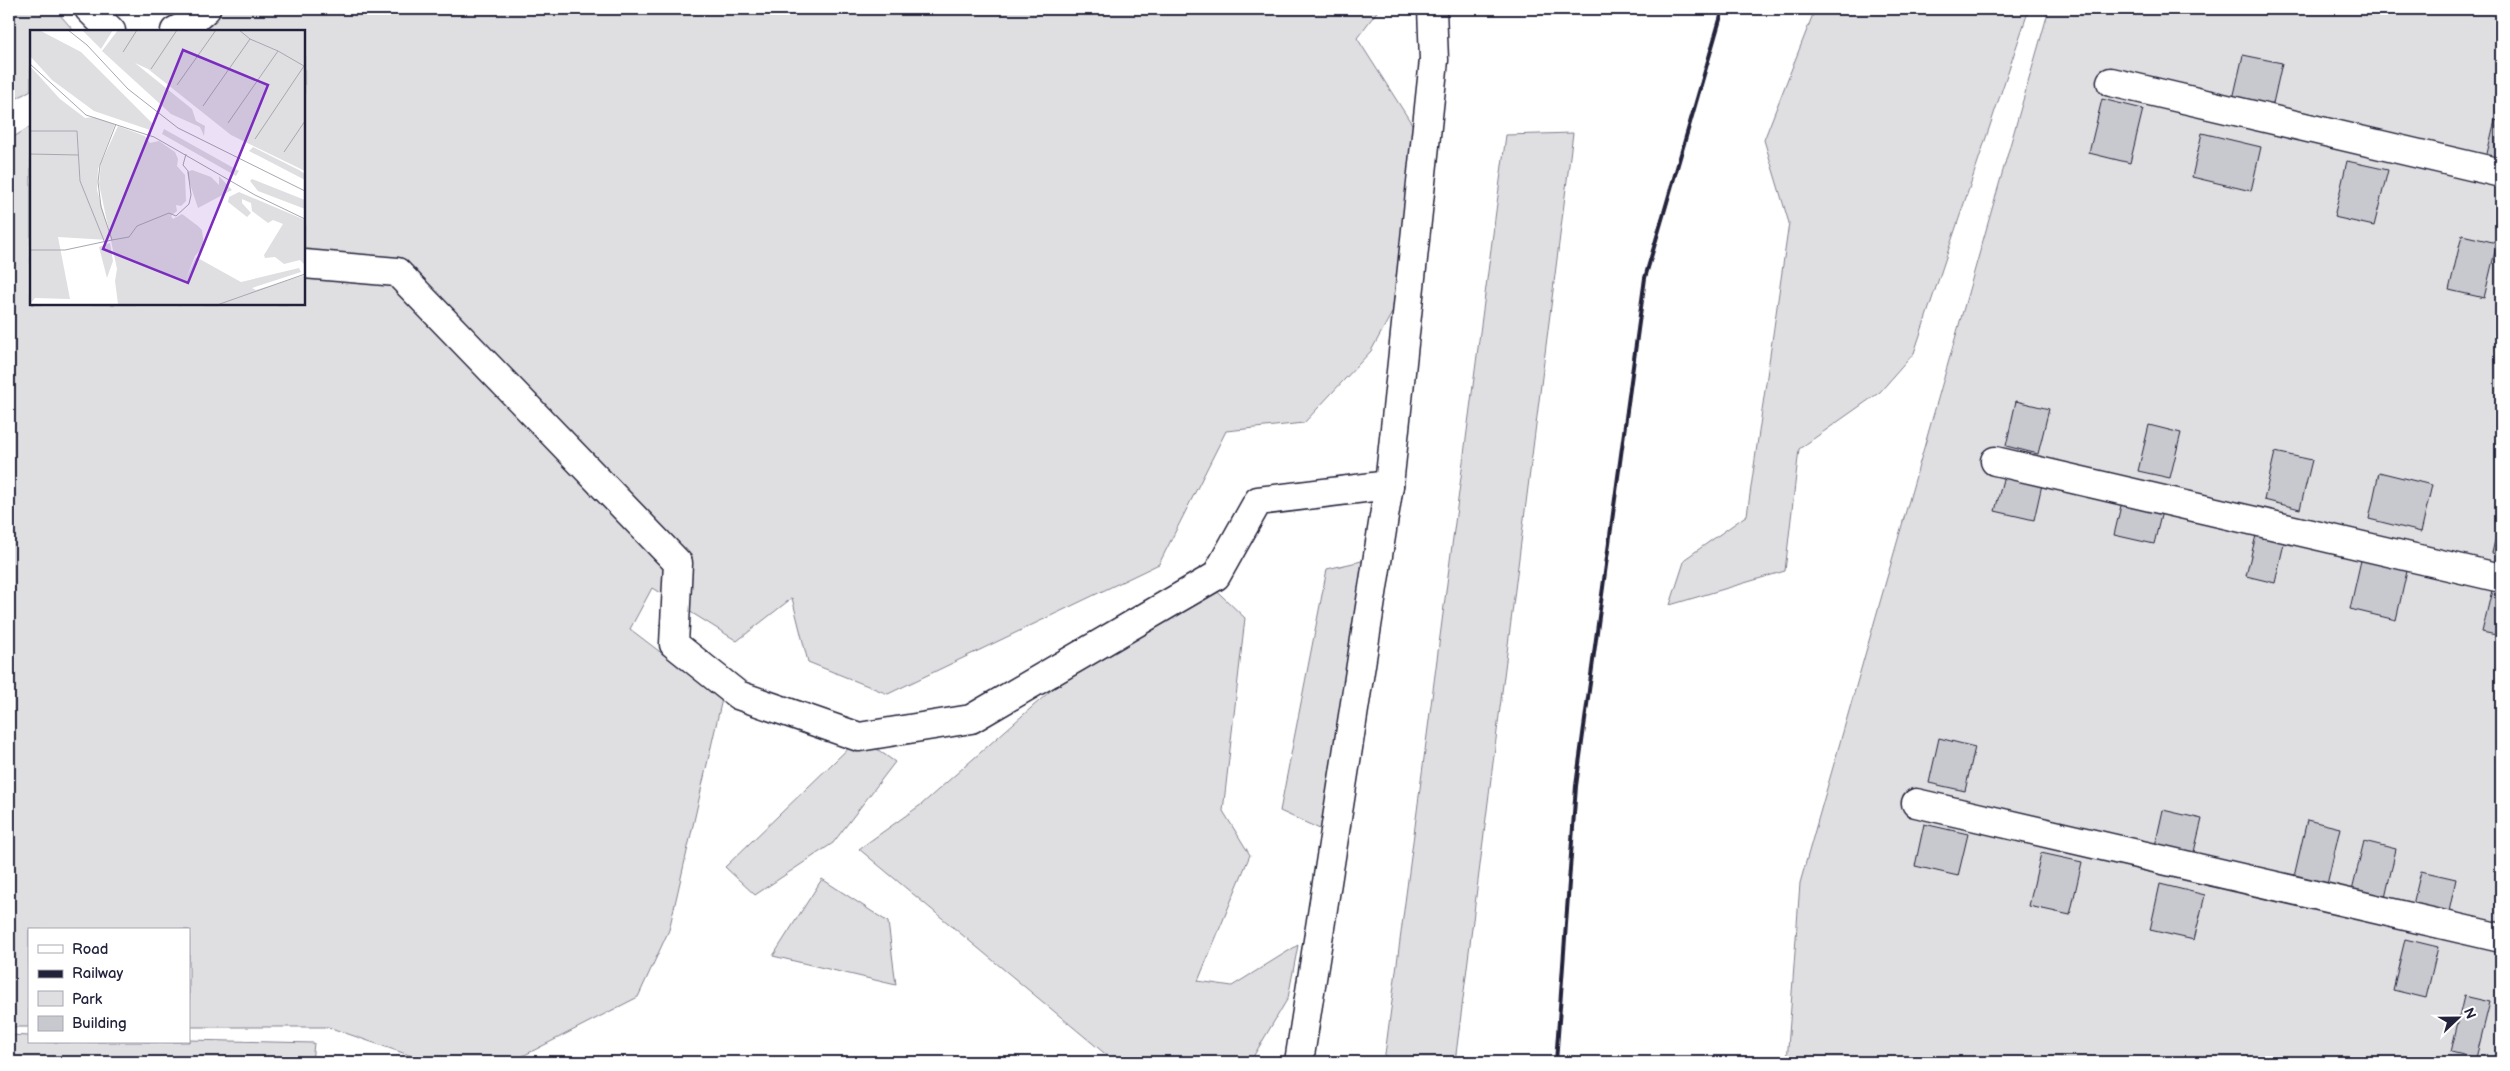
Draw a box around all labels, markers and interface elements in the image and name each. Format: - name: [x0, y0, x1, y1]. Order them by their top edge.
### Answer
- inset map: [30, 30, 305, 305]
- legend: [28, 928, 190, 1044]
- text: Road: [72, 940, 108, 959]
- text: Railway: [72, 964, 123, 983]
- text: Park: [72, 990, 103, 1009]
- north arrow: [2432, 994, 2482, 1044]
- text: N: [2460, 1005, 2479, 1021]
- text: Building: [72, 1014, 127, 1033]

